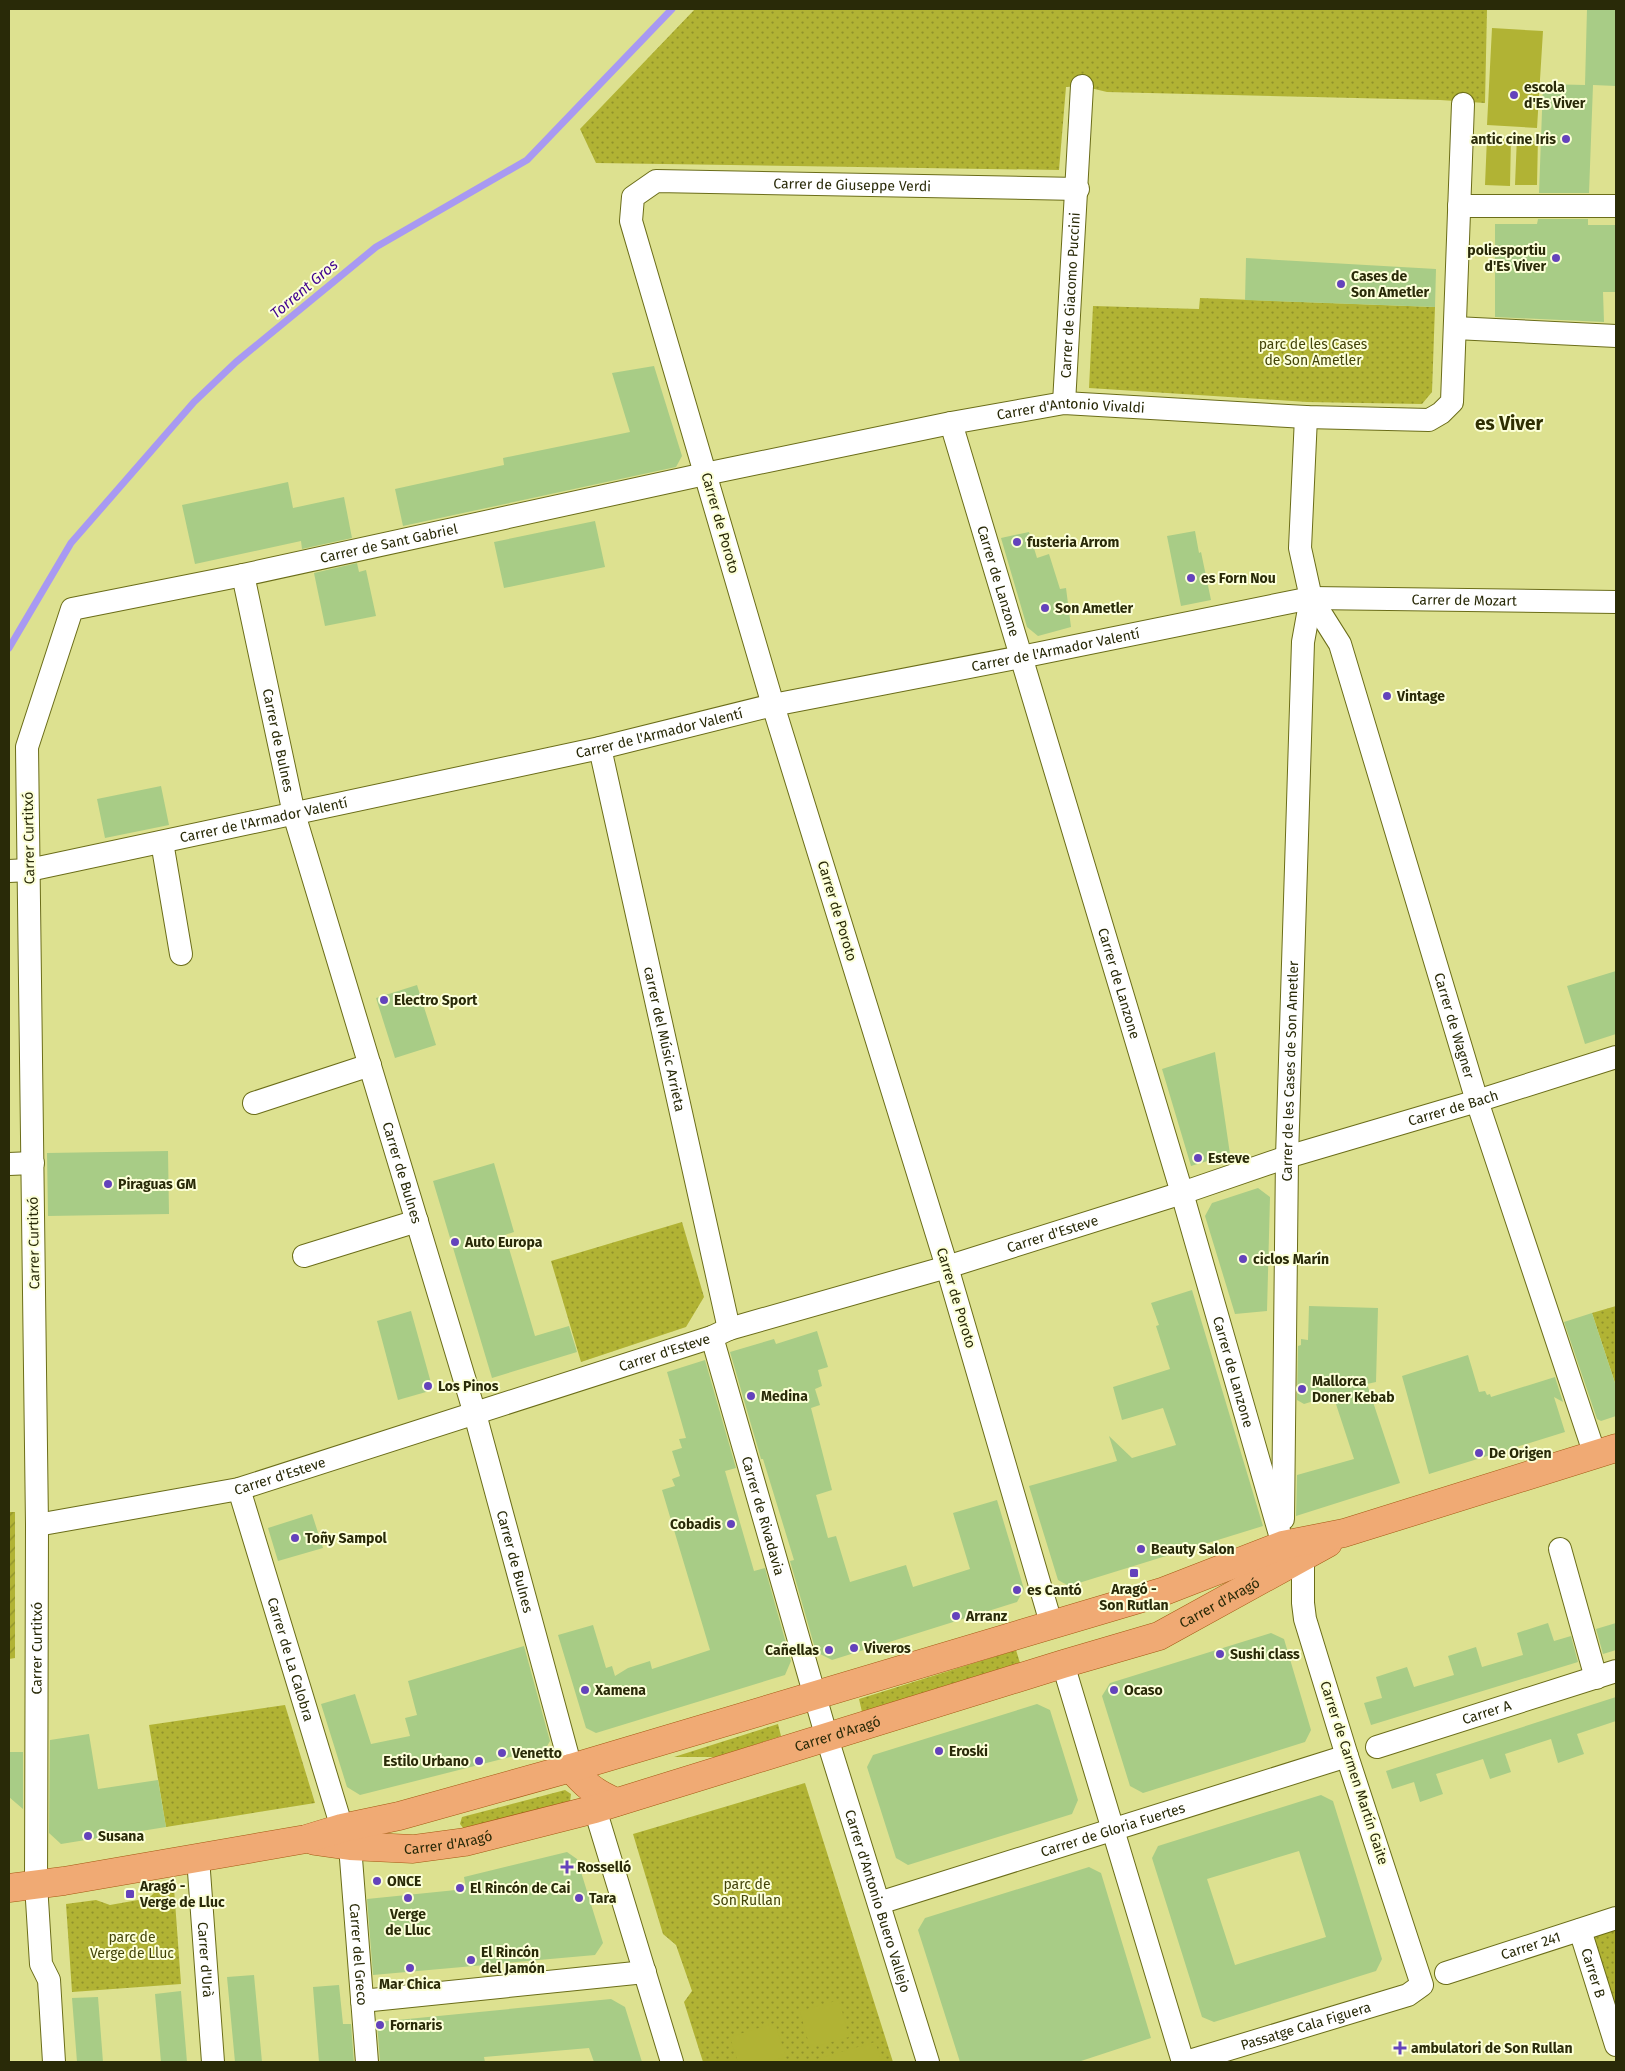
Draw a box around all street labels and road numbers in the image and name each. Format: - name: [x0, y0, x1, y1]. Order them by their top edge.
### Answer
- street label: Carrer de Giuseppe Verdi: [773, 175, 931, 195]
- street label: Carrer de Giacomo Puccini: [1057, 212, 1083, 379]
- street label: Carrer d'Antonio Vivaldi: [995, 394, 1145, 423]
- street label: Carrer de Poroto: [697, 471, 743, 575]
- street label: Carrer de Sant Gabriel: [318, 520, 459, 566]
- street label: Carrer de Lanzone: [974, 524, 1023, 639]
- street label: Carrer de Mozart: [1412, 591, 1518, 609]
- street label: Carrer de l'Armador Valentí: [970, 625, 1141, 675]
- street label: Carrer de Bulnes: [259, 687, 298, 794]
- street label: Carrer de l'Armador Valentí: [574, 704, 744, 761]
- street label: Carrer Curtitxó: [20, 792, 38, 884]
- street label: Carrer de l'Armador Valentí: [178, 794, 349, 846]
- street label: Carrer de Poroto: [814, 859, 860, 963]
- street label: Carrer de Lanzone: [1094, 926, 1144, 1041]
- street label: Carrer de les Cases de Son Ametler: [1278, 960, 1302, 1182]
- street label: carrer del Músic Arrieta: [640, 965, 689, 1113]
- street label: Carrer de Wagner: [1431, 971, 1478, 1081]
- street label: Carrer de Bach: [1406, 1086, 1500, 1129]
- street label: Carrer de Bulnes: [379, 1120, 426, 1226]
- street label: Carrer Curtitxó: [25, 1197, 43, 1289]
- street label: Carrer d'Esteve: [1005, 1211, 1100, 1256]
- street label: Carrer de Poroto: [933, 1246, 979, 1350]
- street label: Carrer de Lanzone: [1209, 1314, 1257, 1429]
- street label: Carrer d'Esteve: [617, 1330, 712, 1375]
- street label: Carrer d'Esteve: [233, 1453, 328, 1498]
- street label: Carrer de Rivadavia: [738, 1454, 788, 1577]
- street label: Carrer de Bulnes: [493, 1508, 537, 1615]
- street label: Carrer d'Aragó: [1176, 1574, 1263, 1632]
- street label: Carrer de La Calobra: [264, 1595, 318, 1723]
- street label: Carrer Curtitxó: [28, 1602, 45, 1695]
- street label: Carrer de Carmen Martín Gaite: [1316, 1679, 1392, 1867]
- street label: Carrer A: [1460, 1696, 1513, 1728]
- street label: Carrer d'Aragó: [792, 1713, 883, 1755]
- street label: Carrer de Gloria Fuertes: [1038, 1799, 1188, 1860]
- street label: Carrer d'Antonio Buero Vallejo: [841, 1808, 914, 1995]
- street label: Carrer d'Aragó: [404, 1827, 494, 1858]
- street label: Carrer del Greco: [346, 1903, 371, 2006]
- street label: Carrer d'Urà: [194, 1921, 217, 1998]
- street label: Carrer 241: [1499, 1928, 1563, 1963]
- street label: Carrer B: [1578, 1946, 1609, 2000]
- street label: Passatge Cala Figuera: [1239, 1998, 1373, 2054]

